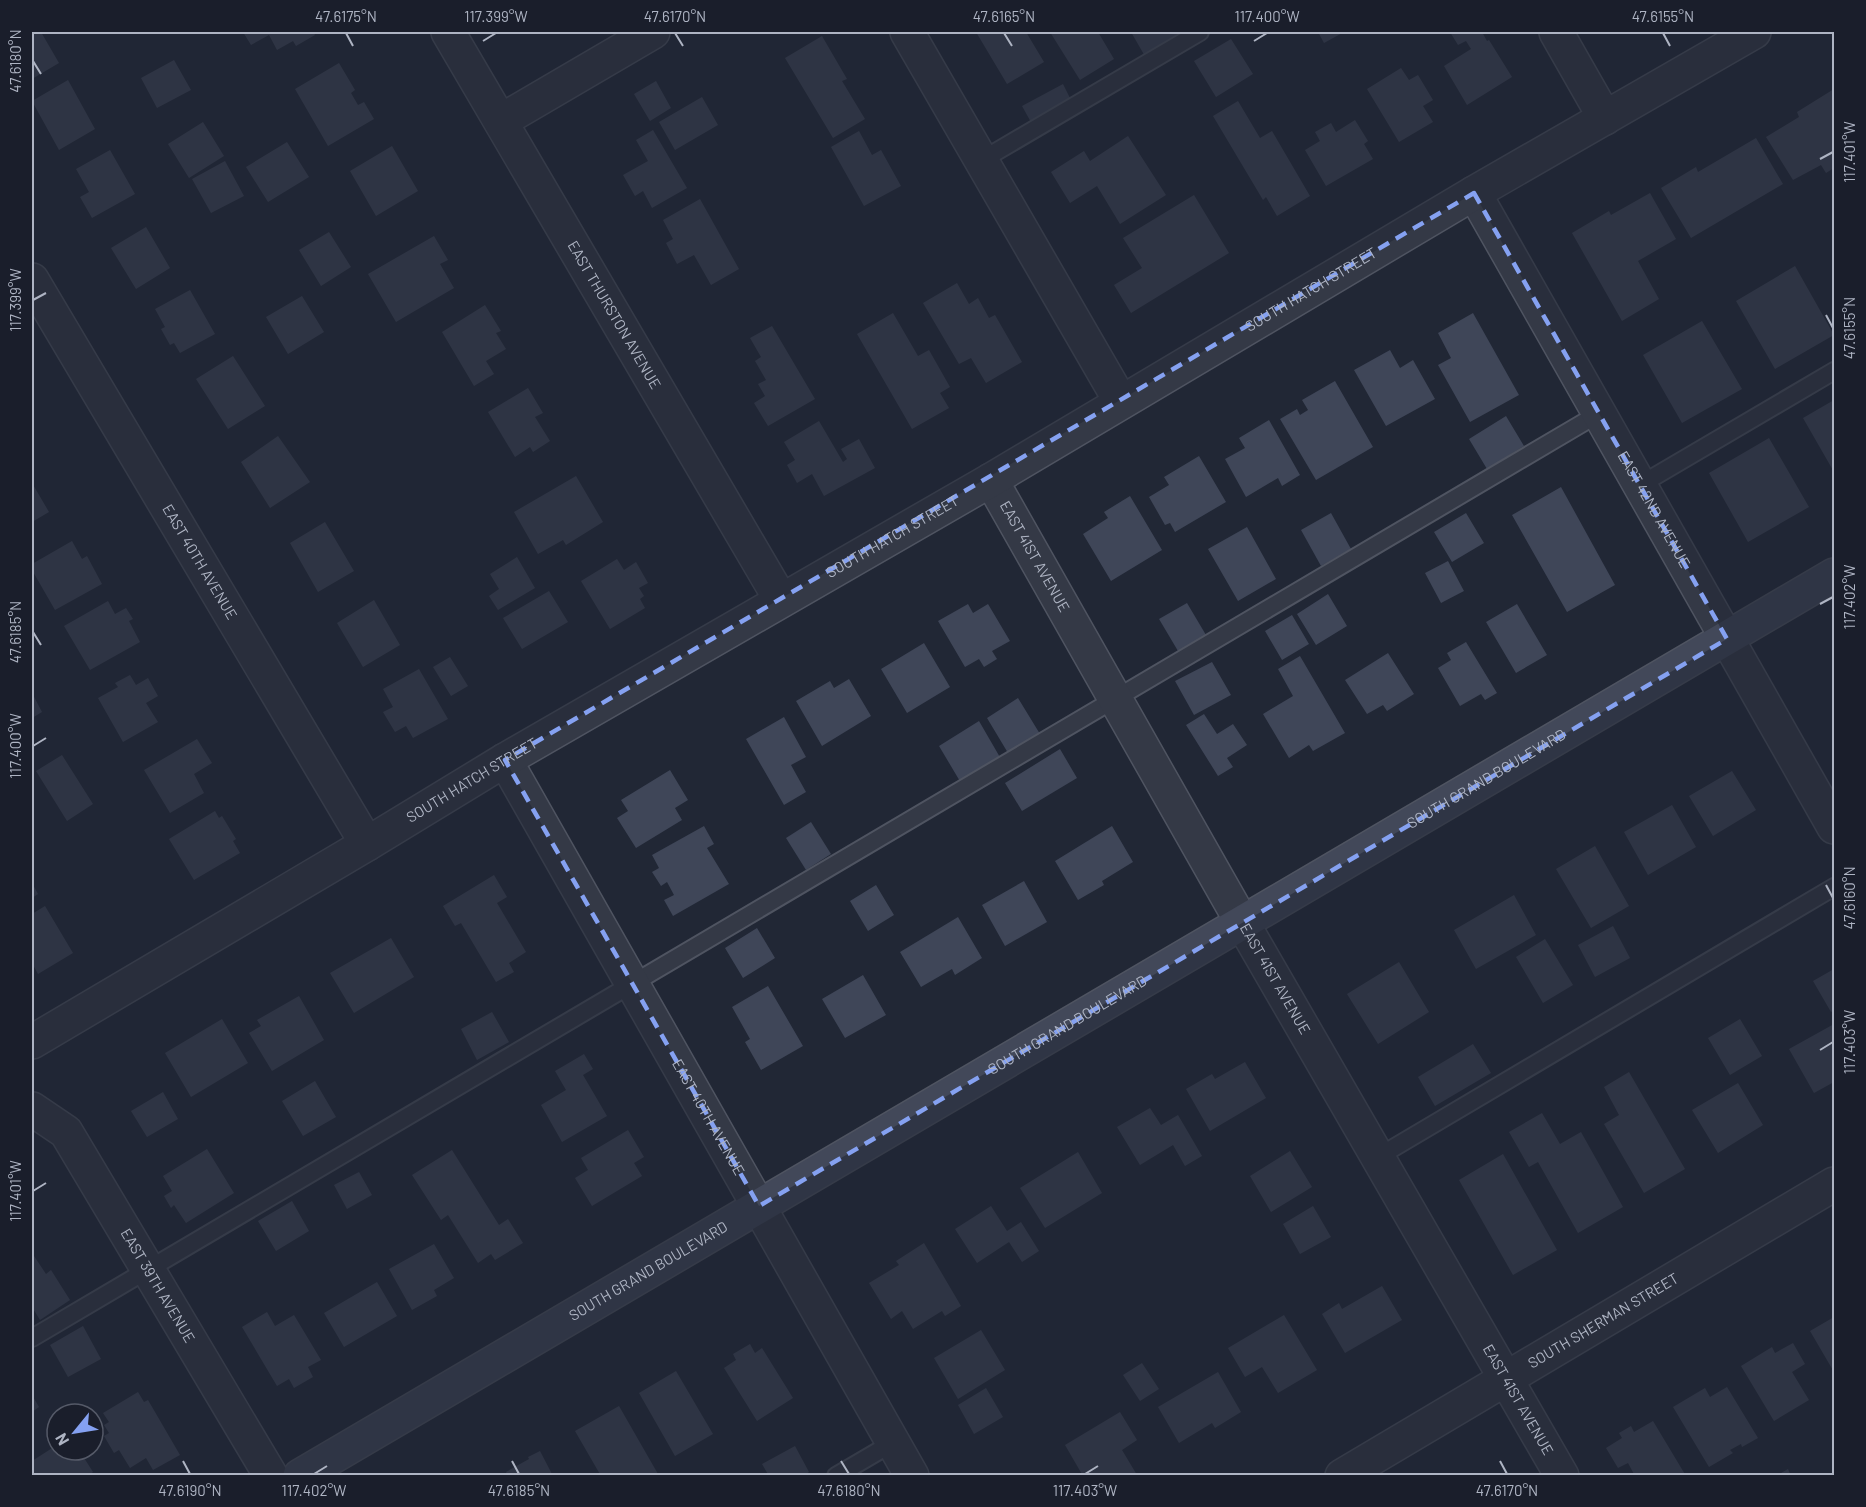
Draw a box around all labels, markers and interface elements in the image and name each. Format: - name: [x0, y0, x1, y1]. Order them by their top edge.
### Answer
- text: 47.6175°N: [315, 7, 377, 25]
- text: 117.399°W: [464, 7, 528, 25]
- text: 47.6170°N: [644, 7, 706, 25]
- text: 47.6165°N: [973, 7, 1035, 25]
- text: 117.400°W: [1234, 7, 1300, 25]
- text: 47.6155°N: [1632, 7, 1694, 25]
- text: 47.6180°N: [6, 29, 24, 93]
- text: 117.401°W: [1840, 121, 1858, 183]
- street label: EAST THURSTON AVENUE: [564, 237, 665, 392]
- street label: SOUTH HATCH STREET: [1242, 243, 1380, 335]
- text: 117.399°W: [6, 268, 24, 332]
- text: 47.6155°N: [1840, 297, 1858, 359]
- street label: EAST 42ND AVENUE: [1614, 448, 1695, 571]
- street label: SOUTH HATCH STREET: [823, 491, 962, 581]
- street label: EAST 41ST AVENUE: [997, 497, 1074, 615]
- street label: EAST 40TH AVENUE: [159, 501, 242, 622]
- text: 117.402°W: [1840, 565, 1858, 629]
- text: 47.6185°N: [6, 601, 24, 663]
- text: 117.400°W: [6, 713, 24, 779]
- street label: SOUTH GRAND BOULEVARD: [1403, 725, 1568, 832]
- street label: SOUTH HATCH STREET: [403, 733, 540, 826]
- text: 47.6160°N: [1840, 866, 1858, 930]
- street label: EAST 41ST AVENUE: [1237, 920, 1315, 1037]
- street label: SOUTH GRAND BOULEVARD: [984, 971, 1149, 1078]
- text: 117.403°W: [1840, 1010, 1858, 1074]
- street label: EAST 40TH AVENUE: [669, 1055, 749, 1178]
- text: 117.401°W: [6, 1160, 24, 1222]
- street label: SOUTH GRAND BOULEVARD: [565, 1217, 730, 1324]
- street label: EAST 39TH AVENUE: [118, 1225, 199, 1346]
- street label: SOUTH SHERMAN STREET: [1524, 1268, 1681, 1372]
- street label: EAST 41ST AVENUE: [1480, 1341, 1558, 1458]
- north arrow: [45, 1402, 105, 1462]
- text: N: [51, 1430, 72, 1449]
- text: 47.6190°N: [158, 1481, 222, 1499]
- text: 117.402°W: [282, 1481, 346, 1499]
- text: 47.6185°N: [488, 1481, 550, 1499]
- text: 47.6180°N: [817, 1481, 881, 1499]
- text: 117.403°W: [1053, 1481, 1117, 1499]
- text: 47.6170°N: [1476, 1481, 1538, 1499]

